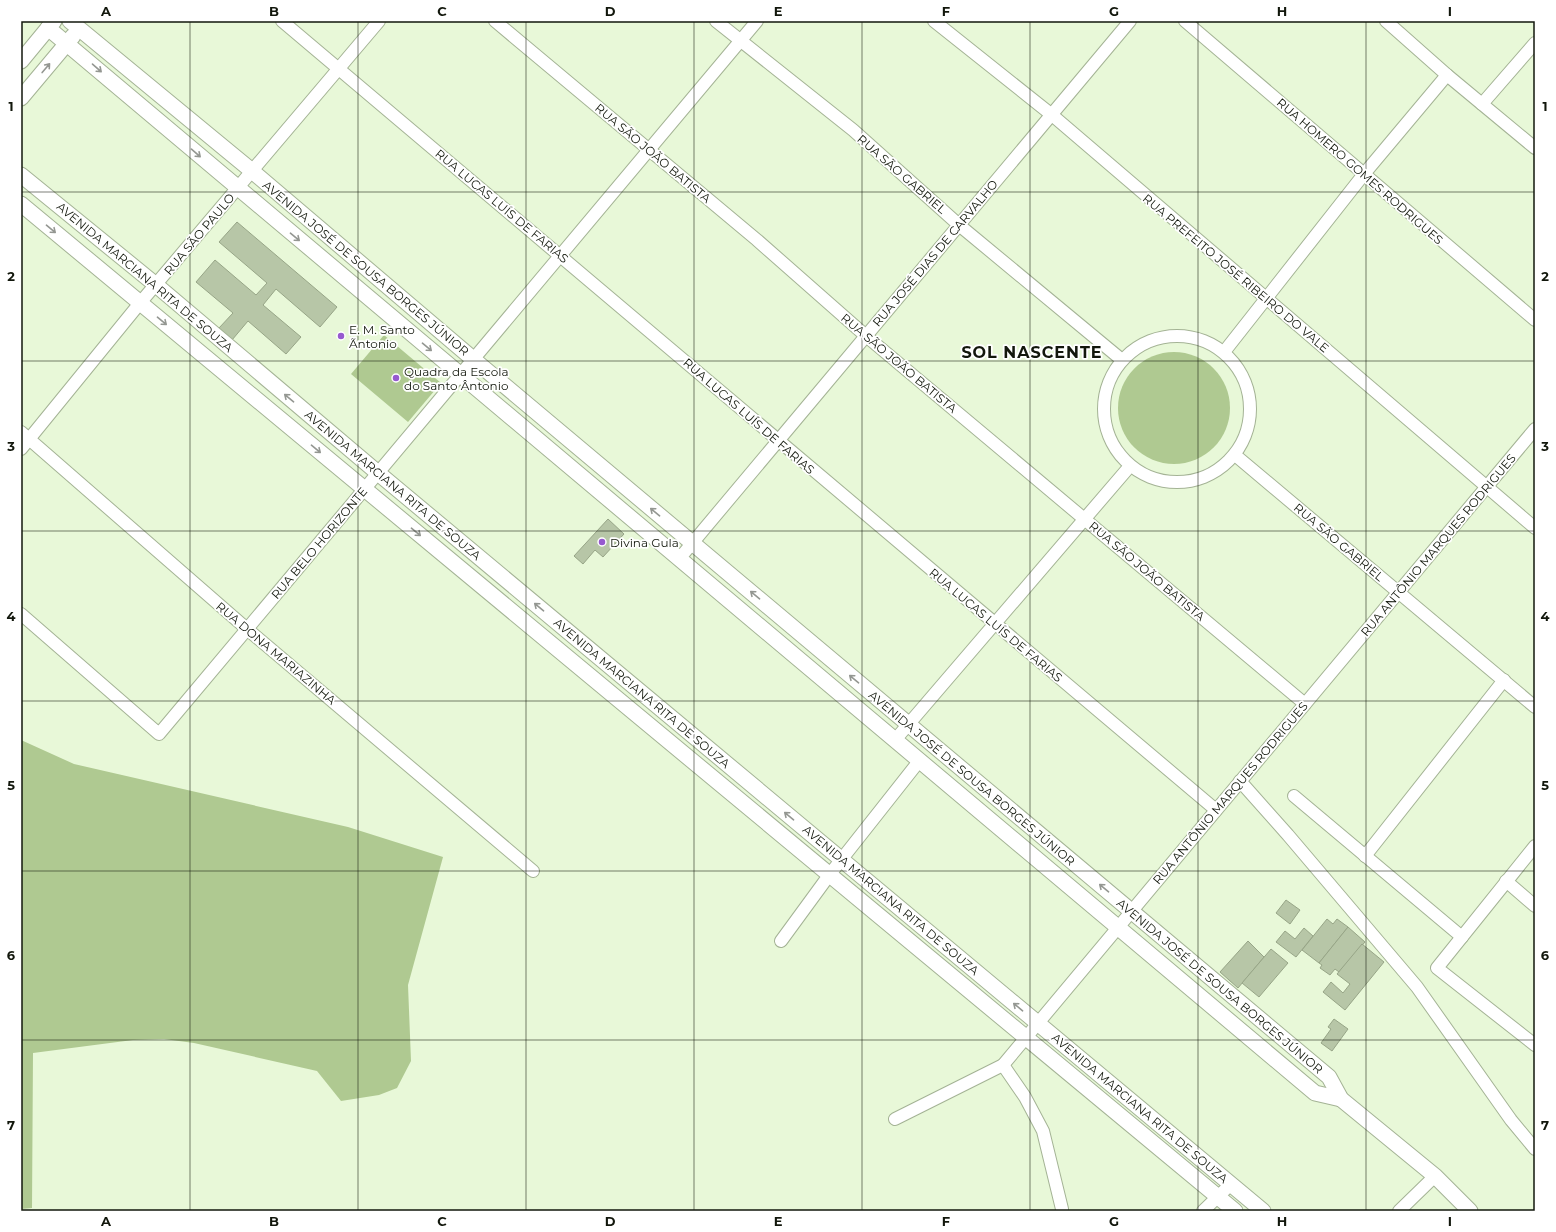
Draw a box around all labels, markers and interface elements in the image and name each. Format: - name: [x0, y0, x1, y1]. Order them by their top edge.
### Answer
- text: A: [100, 3, 112, 19]
- text: B: [269, 3, 279, 19]
- text: C: [437, 3, 447, 19]
- text: D: [605, 3, 616, 19]
- text: E: [774, 3, 783, 19]
- text: F: [942, 3, 950, 19]
- text: G: [1109, 3, 1119, 19]
- text: H: [1277, 3, 1287, 19]
- text: I: [1448, 3, 1452, 19]
- one-way arrow: [41, 63, 50, 74]
- one-way arrow: [91, 64, 102, 73]
- street label: RUA HOMERO GOMES RODRIGUES: [1274, 95, 1446, 247]
- text: 1: [8, 98, 14, 114]
- text: 1: [1542, 98, 1548, 114]
- street label: RUA SÃO JOÃO BATISTA: [592, 100, 714, 206]
- street label: RUA SÃO GABRIEL: [854, 131, 950, 217]
- street label: RUA LUCAS LUÍS DE FARIAS: [432, 146, 572, 266]
- one-way arrow: [190, 148, 201, 157]
- street label: RUA JOSÉ DIAS DE CARVALHO: [869, 176, 1001, 330]
- street label: AVENIDA JOSÉ DE SOUSA BORGES JÚNIOR: [260, 177, 472, 359]
- street label: RUA SÃO PAULO: [161, 190, 237, 278]
- street label: RUA PREFEITO JOSÉ RIBEIRO DO VALE: [1140, 191, 1332, 355]
- street label: AVENIDA MARCIANA RITA DE SOUZA: [54, 199, 236, 355]
- one-way arrow: [46, 225, 56, 234]
- one-way arrow: [289, 232, 300, 241]
- text: 2: [7, 268, 15, 284]
- text: 2: [1541, 268, 1549, 284]
- street label: RUA SÃO JOÃO BATISTA: [838, 310, 960, 416]
- one-way arrow: [157, 317, 167, 326]
- place label: E. M. Santo Ãntonio: [349, 322, 415, 351]
- marker: E. M. Santo Ãntonio: [336, 331, 346, 341]
- one-way arrow: [421, 343, 432, 352]
- district label: SOL NASCENTE: [961, 343, 1103, 362]
- street label: RUA LUCAS LUÍS DE FARIAS: [680, 355, 818, 477]
- place label: Quadra da Escola do Santo Ântonio: [404, 364, 509, 393]
- marker: Quadra da Escola do Santo Ântonio: [391, 373, 401, 383]
- one-way arrow: [284, 393, 294, 402]
- street label: AVENIDA MARCIANA RITA DE SOUZA: [302, 407, 484, 563]
- text: 3: [6, 438, 15, 454]
- text: 3: [1540, 438, 1549, 454]
- one-way arrow: [311, 444, 321, 453]
- street label: RUA ANTÔNIO MARQUES RODRIGUES: [1357, 451, 1519, 639]
- street label: RUA BELO HORIZONTE: [268, 484, 370, 602]
- street label: RUA SÃO GABRIEL: [1291, 500, 1387, 584]
- one-way arrow: [650, 507, 660, 516]
- street label: RUA SÃO JOÃO BATISTA: [1086, 518, 1208, 624]
- one-way arrow: [411, 527, 421, 536]
- place label: Divina Gula: [610, 535, 679, 550]
- marker: Divina Gula: [597, 537, 607, 547]
- street label: RUA LUCAS LUÍS DE FARIAS: [926, 565, 1066, 685]
- one-way arrow: [749, 591, 760, 600]
- street label: RUA DONA MARIAZINHA: [213, 598, 339, 708]
- one-way arrow: [533, 603, 544, 612]
- text: 4: [7, 608, 16, 624]
- text: 4: [1541, 608, 1550, 624]
- street label: AVENIDA MARCIANA RITA DE SOUZA: [551, 615, 733, 771]
- one-way arrow: [849, 674, 859, 683]
- street label: AVENIDA JOSÉ DE SOUSA BORGES JÚNIOR: [866, 687, 1078, 869]
- street label: RUA ANTÔNIO MARQUES RODRIGUES: [1149, 699, 1311, 887]
- text: 5: [7, 777, 15, 793]
- text: 5: [1541, 777, 1549, 793]
- one-way arrow: [784, 811, 795, 820]
- street label: AVENIDA MARCIANA RITA DE SOUZA: [800, 822, 982, 978]
- one-way arrow: [1099, 884, 1109, 893]
- street label: AVENIDA JOSÉ DE SOUSA BORGES JÚNIOR: [1114, 895, 1326, 1077]
- text: 6: [7, 947, 16, 963]
- text: 6: [1541, 947, 1550, 963]
- one-way arrow: [1013, 1002, 1024, 1011]
- street label: AVENIDA MARCIANA RITA DE SOUZA: [1049, 1030, 1231, 1186]
- text: 7: [7, 1117, 15, 1133]
- text: 7: [1541, 1117, 1549, 1133]
- text: A: [100, 1213, 112, 1229]
- text: B: [269, 1213, 279, 1229]
- text: C: [437, 1213, 447, 1229]
- text: D: [605, 1213, 616, 1229]
- text: E: [774, 1213, 783, 1229]
- text: F: [942, 1213, 950, 1229]
- text: G: [1109, 1213, 1119, 1229]
- text: H: [1277, 1213, 1287, 1229]
- text: I: [1448, 1213, 1452, 1229]

